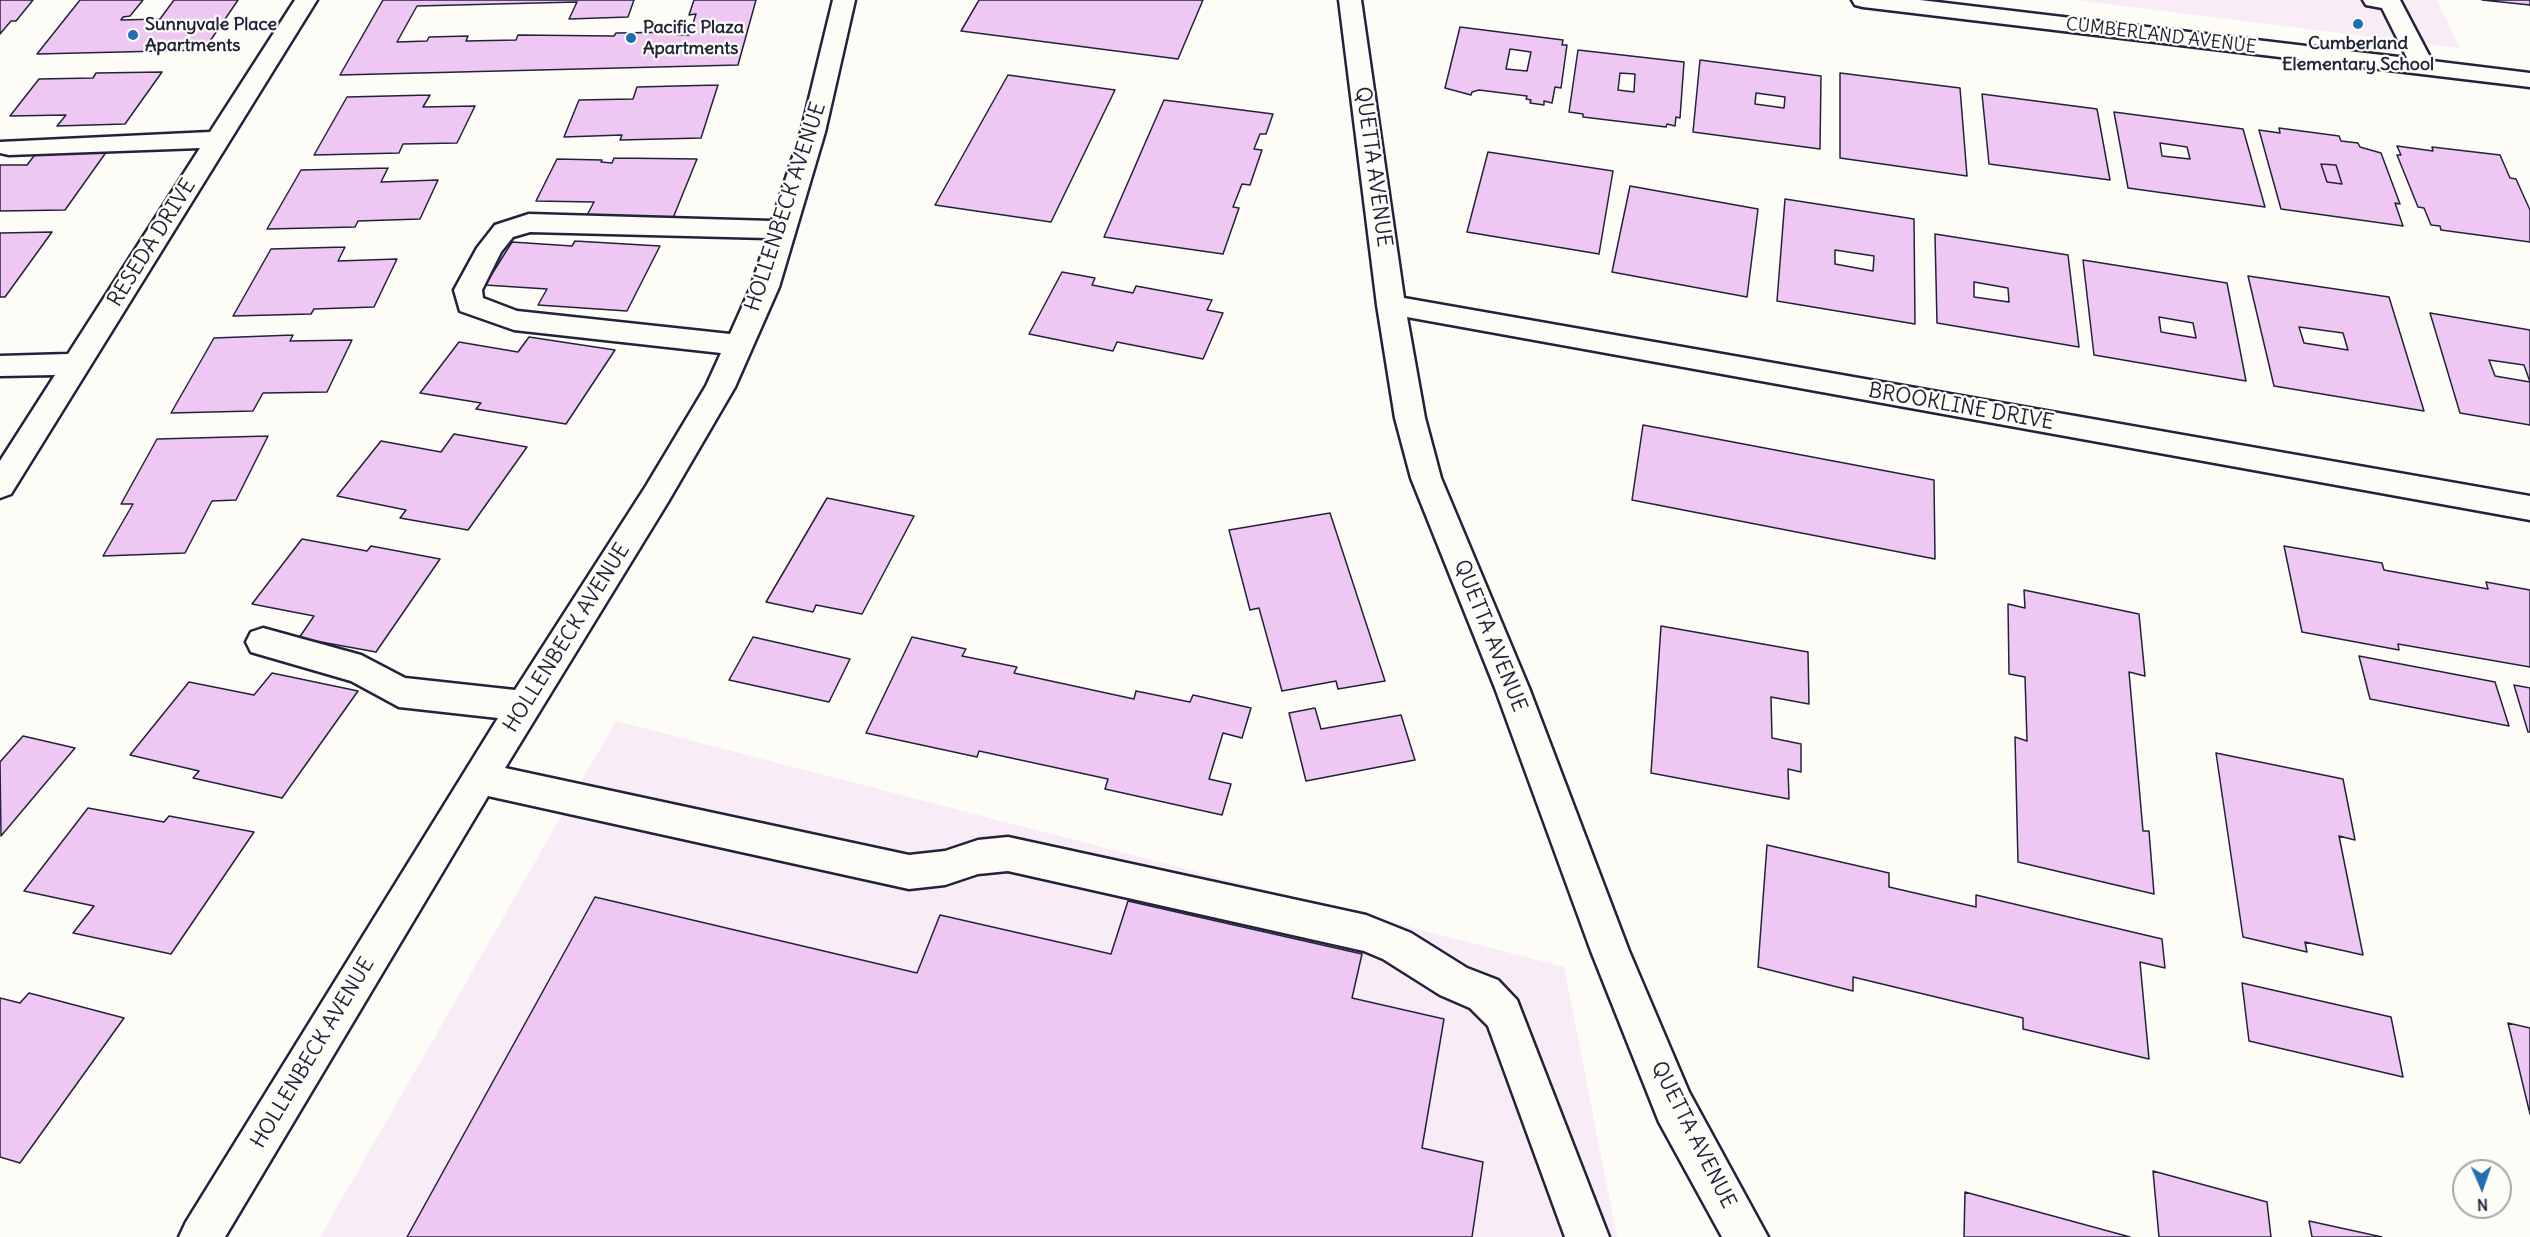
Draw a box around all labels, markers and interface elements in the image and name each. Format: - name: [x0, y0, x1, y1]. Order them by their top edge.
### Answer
- place label: Sunnyvale Place Apartments: [145, 14, 277, 57]
- street label: CUMBERLAND AVENUE: [2065, 14, 2257, 58]
- place label: Pacific Plaza Apartments: [643, 17, 744, 60]
- marker: Cumberland Elementary School: [2351, 17, 2365, 31]
- marker: Sunnyvale Place Apartments: [126, 28, 140, 42]
- marker: Pacific Plaza Apartments: [624, 31, 638, 45]
- place label: Cumberland Elementary School: [2282, 33, 2434, 76]
- street label: QUETTA AVENUE: [1349, 85, 1397, 249]
- street label: HOLLENBECK AVENUE: [740, 99, 832, 315]
- street label: RESEDA DRIVE: [103, 174, 201, 312]
- street label: BROOKLINE DRIVE: [1866, 378, 2056, 436]
- street label: HOLLENBECK AVENUE: [499, 539, 635, 737]
- street label: QUETTA AVENUE: [1448, 556, 1532, 716]
- street label: HOLLENBECK AVENUE: [246, 953, 380, 1153]
- street label: QUETTA AVENUE: [1645, 1057, 1741, 1213]
- north arrow: [2452, 1159, 2512, 1219]
- text: N: [2477, 1195, 2488, 1215]

